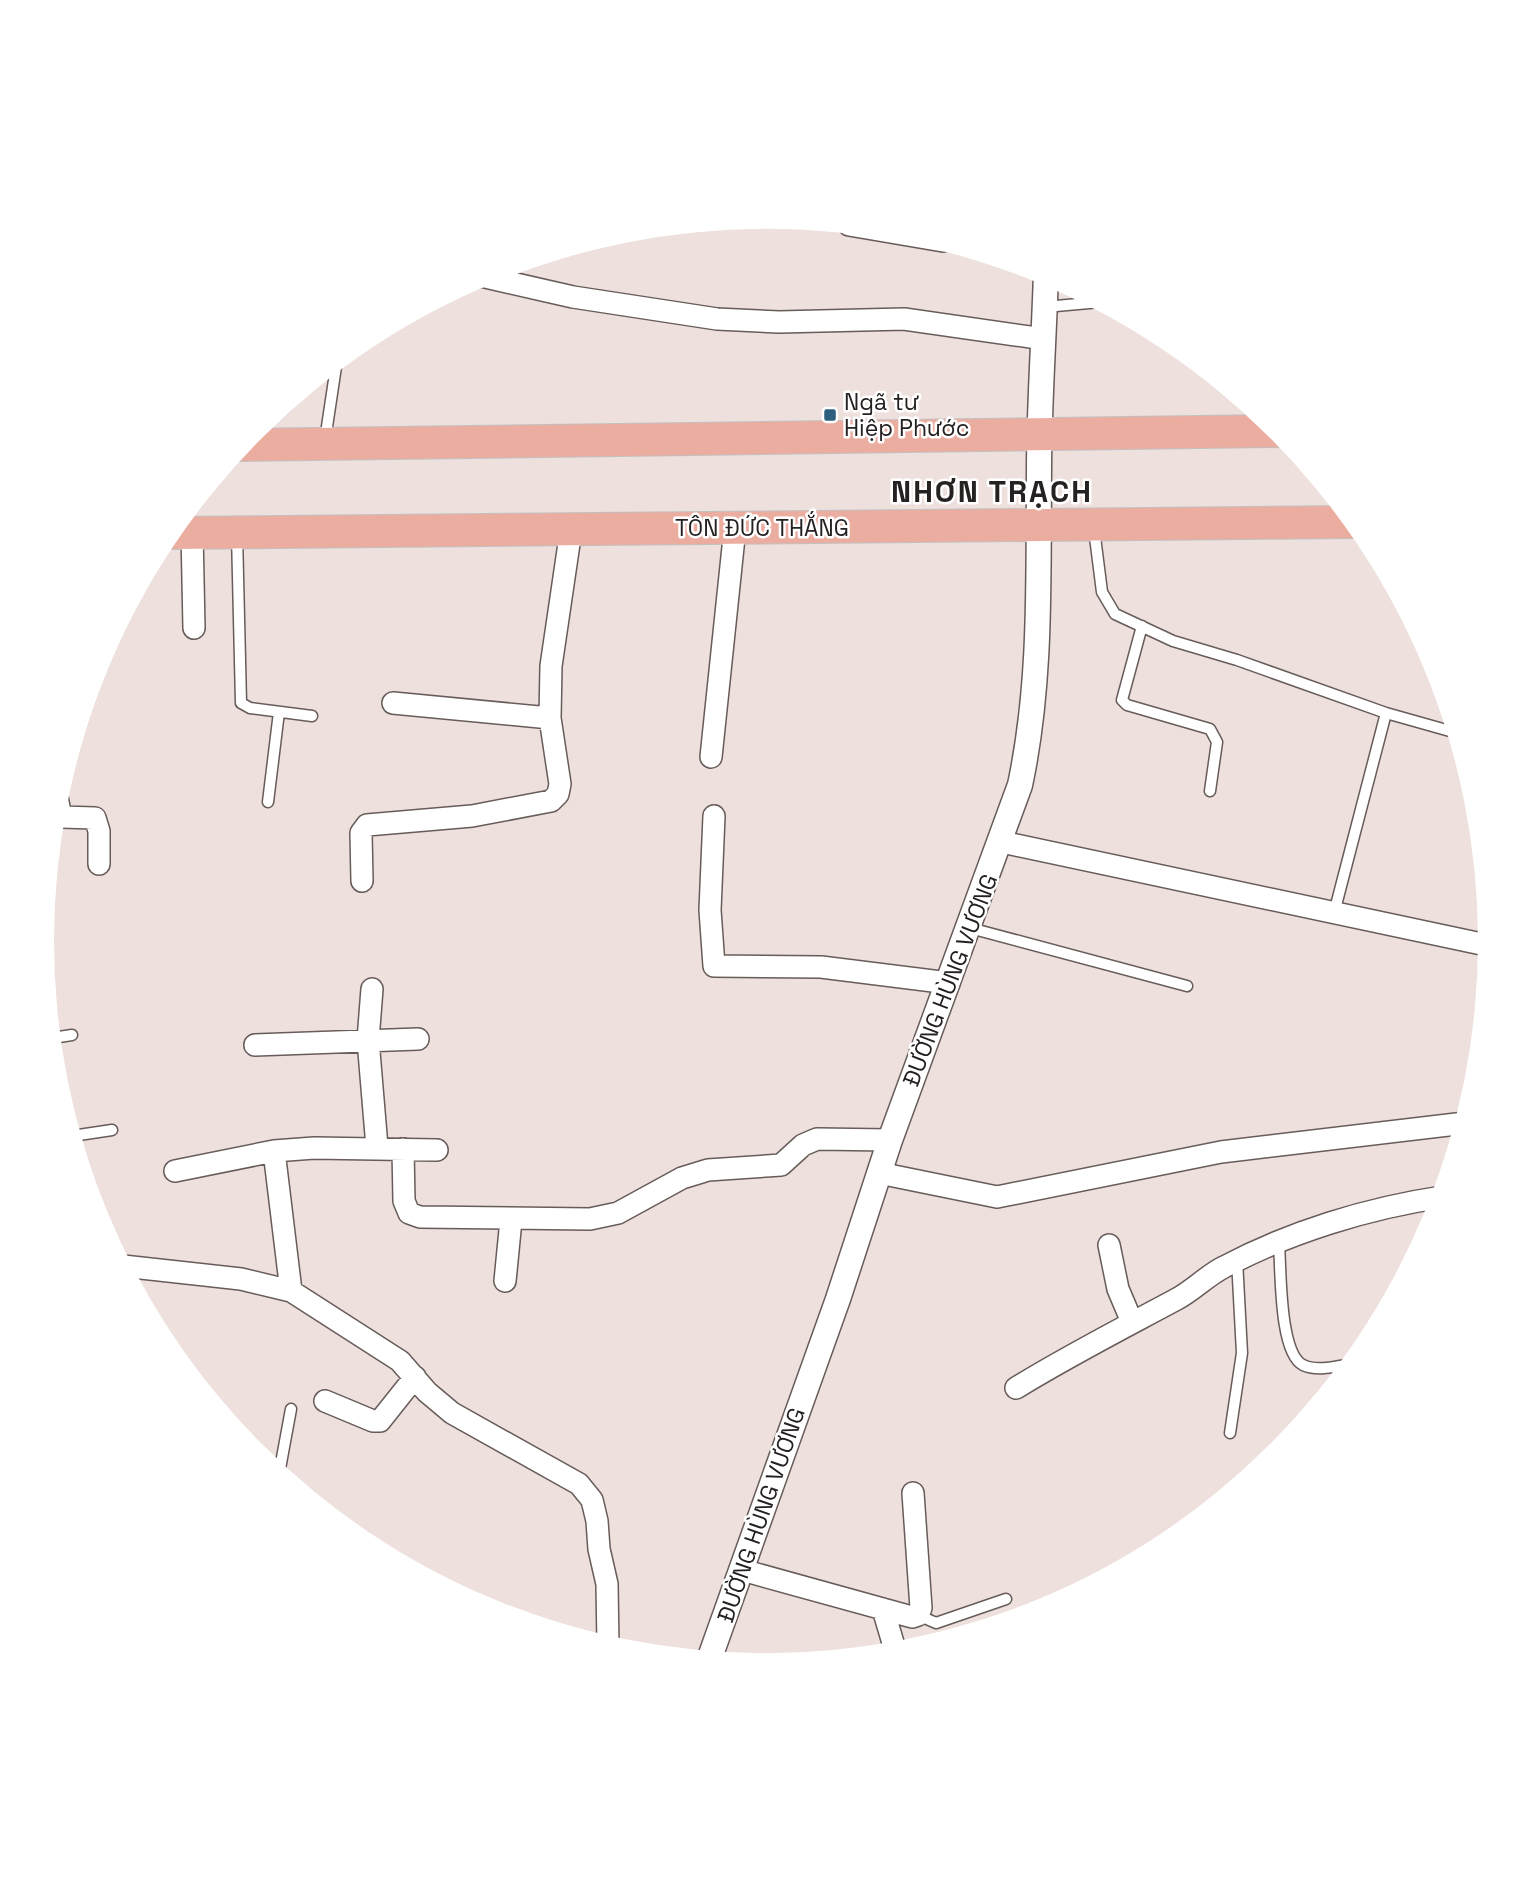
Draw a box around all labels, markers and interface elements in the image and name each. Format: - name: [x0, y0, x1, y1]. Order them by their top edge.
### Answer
- place label: Ngã tư Hiệp Phước: [844, 387, 969, 443]
- marker: Ngã tư Hiệp Phước: [822, 407, 838, 423]
- district label: NHƠN TRẠCH: [891, 472, 1093, 511]
- street label: TÔN ĐỨC THẮNG: [675, 511, 849, 543]
- street label: ĐƯỜNG HÙNG VƯƠNG: [896, 870, 1004, 1090]
- street label: ĐƯỜNG HÙNG VƯƠNG: [710, 1404, 812, 1626]

